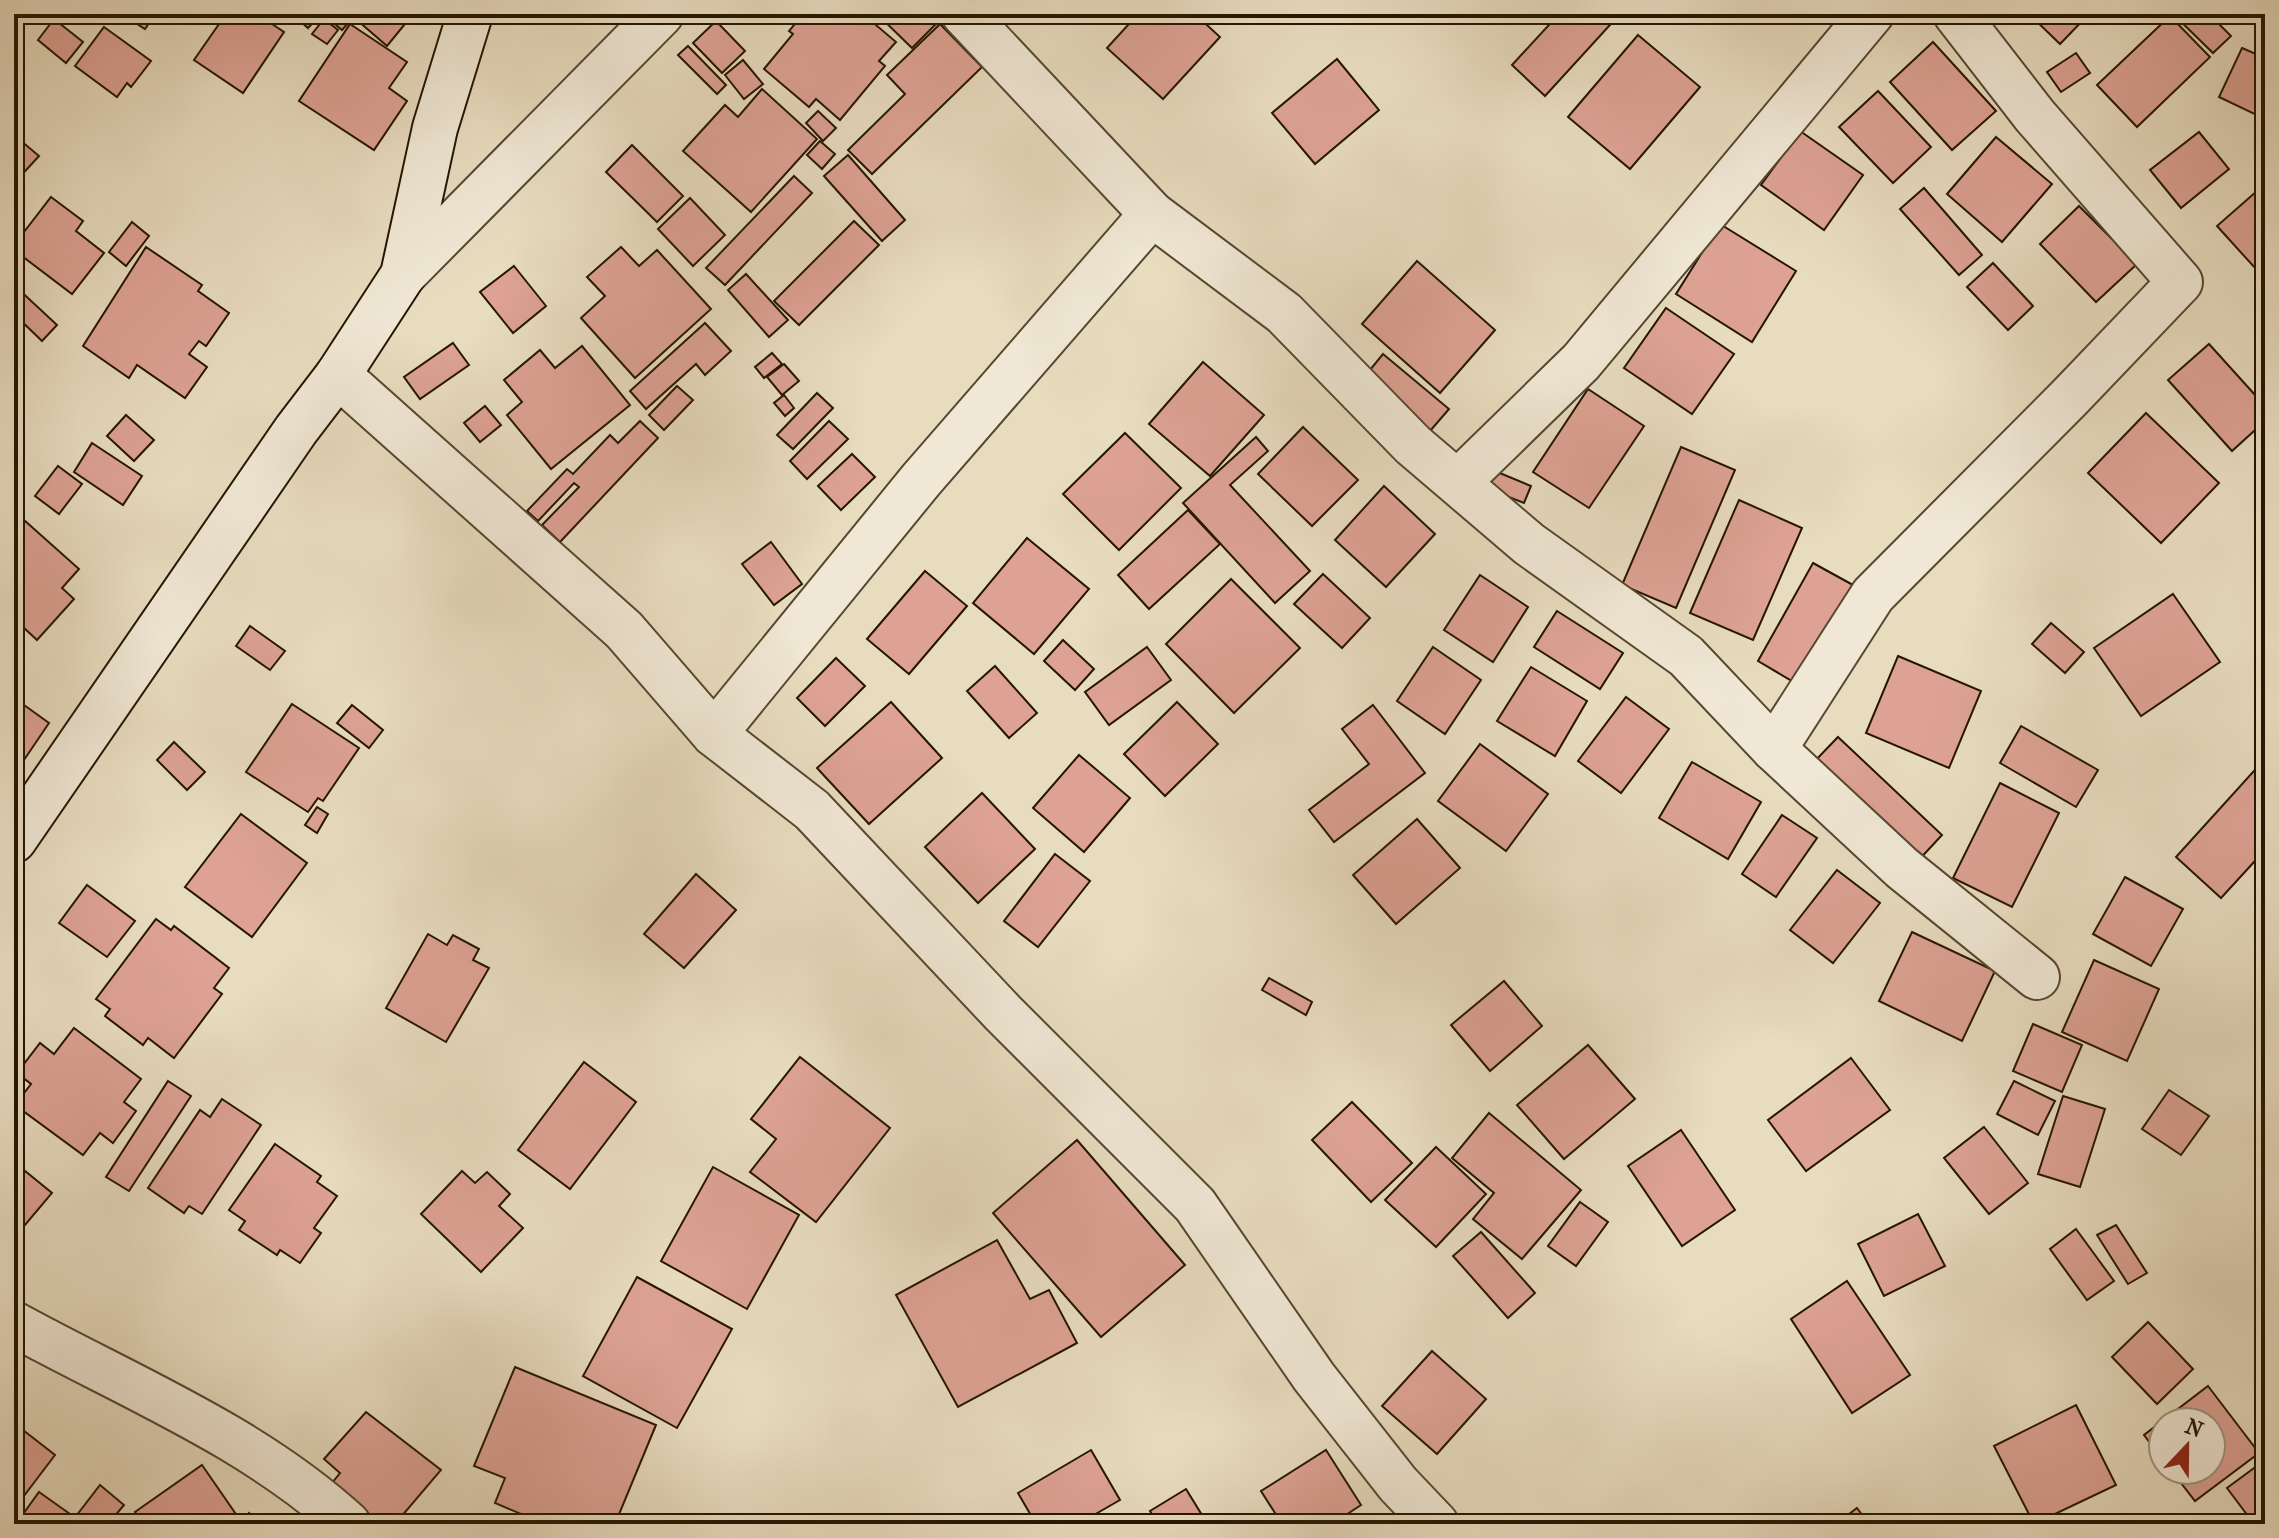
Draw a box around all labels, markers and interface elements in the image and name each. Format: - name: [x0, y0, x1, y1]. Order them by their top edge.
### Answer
- north arrow: [2147, 1406, 2227, 1486]
- text: N: [2182, 1413, 2207, 1444]

